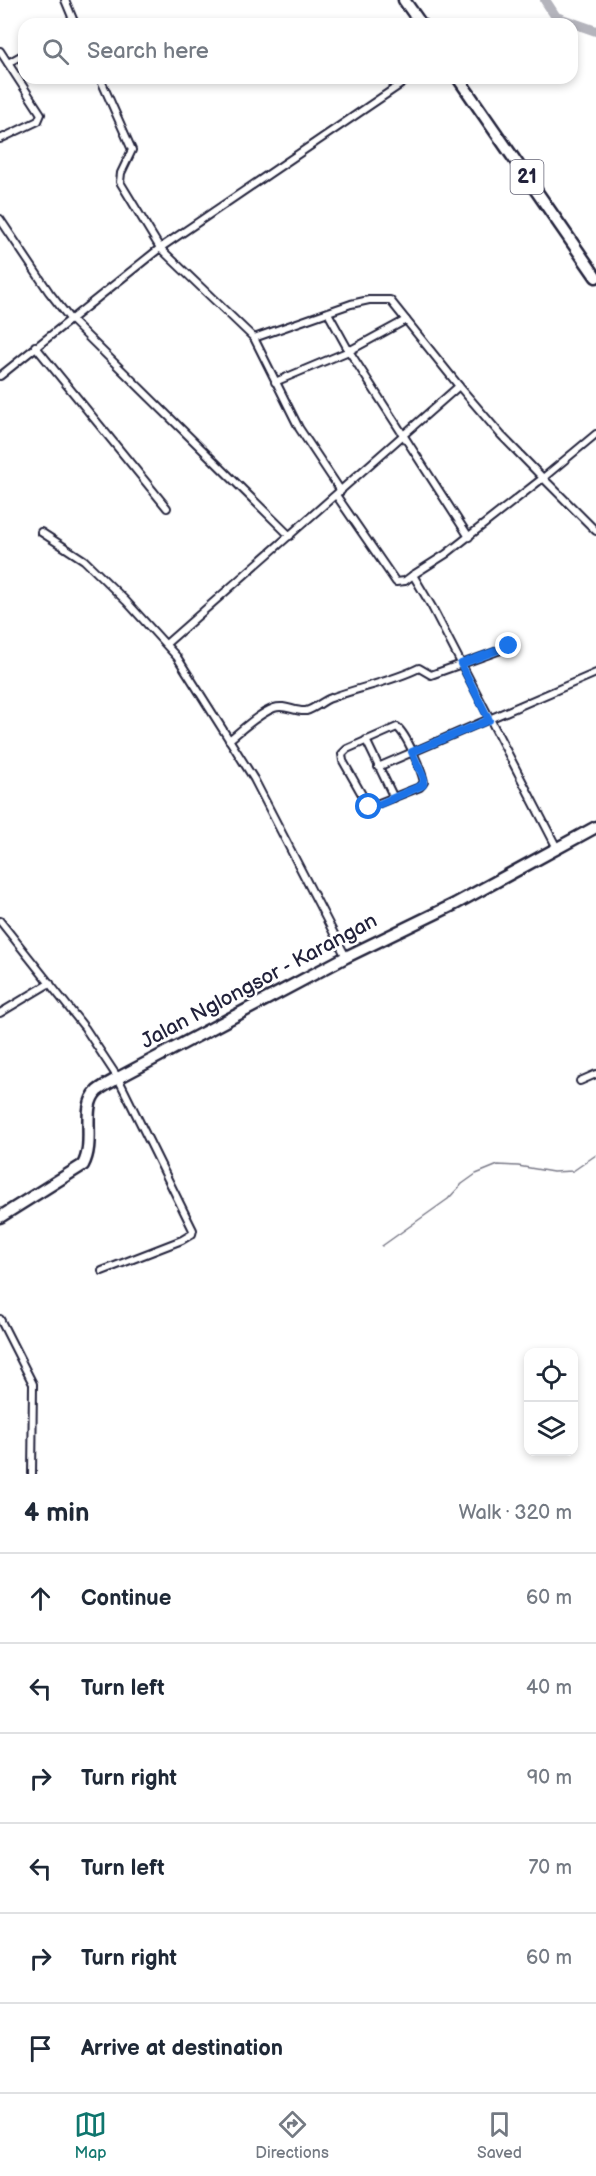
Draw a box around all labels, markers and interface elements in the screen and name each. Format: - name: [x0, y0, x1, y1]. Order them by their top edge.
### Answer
- search box: [18, 18, 578, 84]
- icon: search: [39, 35, 72, 68]
- text: Search here: [87, 38, 209, 65]
- road number: 21: [510, 160, 544, 194]
- route end: [495, 632, 521, 658]
- route start: [355, 793, 381, 819]
- street label: Jalan Nglongsor - Karangan: [137, 908, 381, 1054]
- map controls: [524, 1348, 578, 1456]
- button: locate: [524, 1348, 578, 1402]
- button: layers: [524, 1402, 578, 1456]
- text: 4 min: [24, 1498, 89, 1529]
- text: Walk · 320 m: [458, 1501, 572, 1525]
- icon: ahead: [24, 1582, 57, 1615]
- text: Continue: [81, 1585, 171, 1612]
- text: 60 m: [526, 1586, 572, 1610]
- icon: left: [24, 1672, 57, 1705]
- text: Turn left: [81, 1675, 165, 1702]
- text: 40 m: [526, 1676, 572, 1700]
- icon: right: [24, 1762, 57, 1795]
- text: Turn right: [81, 1765, 177, 1792]
- text: 90 m: [527, 1766, 572, 1790]
- icon: left: [24, 1852, 57, 1885]
- text: Turn left: [81, 1855, 165, 1882]
- text: 70 m: [528, 1856, 572, 1880]
- icon: right: [24, 1942, 57, 1975]
- text: Turn right: [81, 1945, 177, 1972]
- text: 60 m: [526, 1946, 572, 1970]
- icon: arrive: [24, 2032, 57, 2065]
- text: Arrive at destination: [81, 2035, 283, 2062]
- tab: Map: [74, 2108, 107, 2163]
- tab: Directions: [255, 2108, 329, 2163]
- tab: Saved: [477, 2108, 522, 2163]

